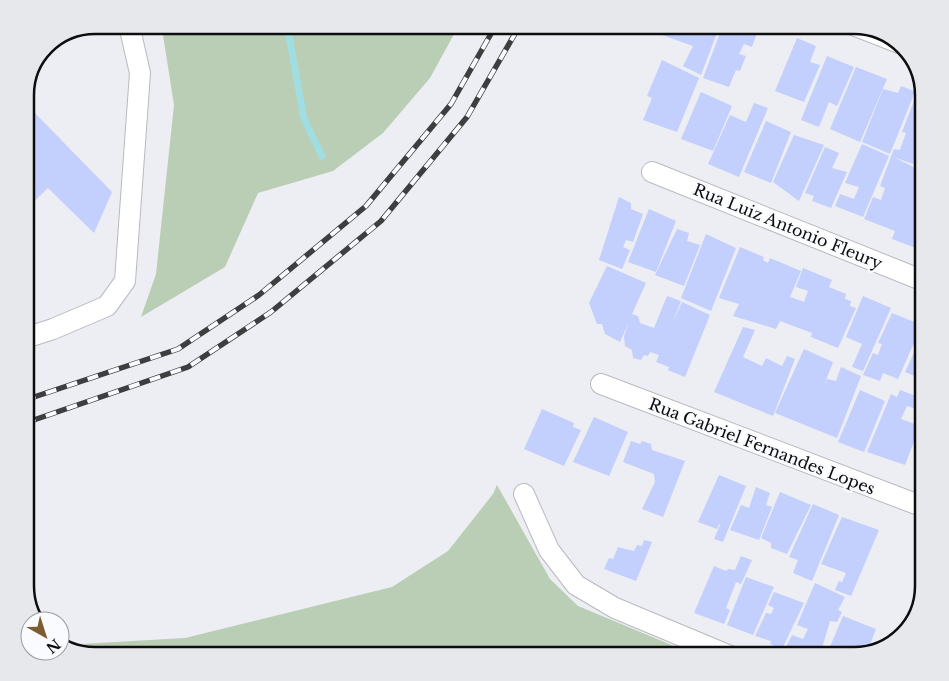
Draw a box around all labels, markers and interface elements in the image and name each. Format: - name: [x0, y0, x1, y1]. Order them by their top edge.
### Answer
- street label: Rua Luiz Antonio Fleury: [690, 179, 886, 273]
- street label: Rua Gabriel Fernandes Lopes: [646, 393, 878, 499]
- north arrow: [20, 611, 70, 661]
- text: N: [42, 635, 64, 657]

